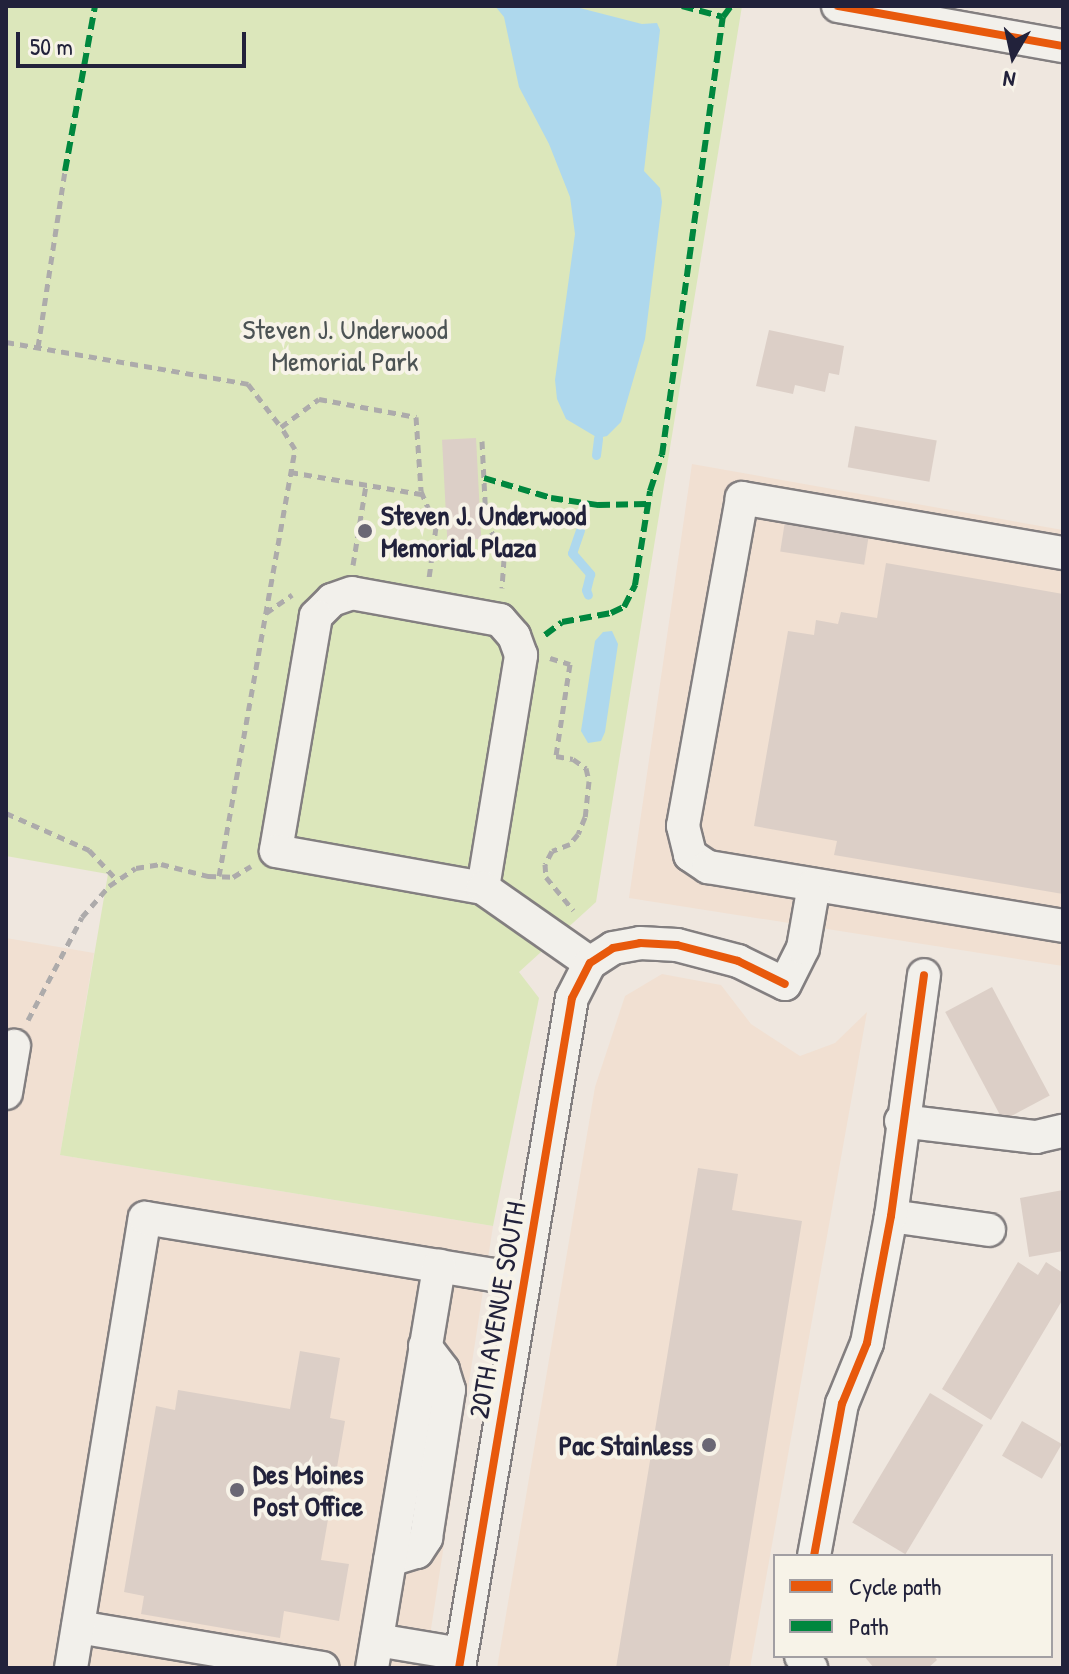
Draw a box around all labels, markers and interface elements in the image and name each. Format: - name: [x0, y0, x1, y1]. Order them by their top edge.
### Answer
- scale bar: [20, 16, 250, 66]
- north arrow: [973, 16, 1053, 96]
- text: 50 m: [30, 30, 73, 62]
- text: N: [1001, 64, 1017, 95]
- park label: Steven J. Underwood Memorial Park: [242, 312, 448, 378]
- place label: Steven J. Underwood Memorial Plaza: [381, 498, 586, 564]
- marker: Steven J. Underwood Memorial Plaza: [356, 522, 374, 540]
- street label: 20TH AVENUE SOUTH: [461, 1199, 533, 1421]
- place label: Pac Stainless: [559, 1428, 693, 1462]
- marker: Pac Stainless: [700, 1436, 718, 1454]
- place label: Des Moines Post Office: [253, 1457, 363, 1523]
- marker: Des Moines Post Office: [228, 1481, 246, 1499]
- legend: [773, 1554, 1053, 1658]
- text: Cycle path: [849, 1570, 941, 1602]
- text: Path: [849, 1610, 888, 1642]

